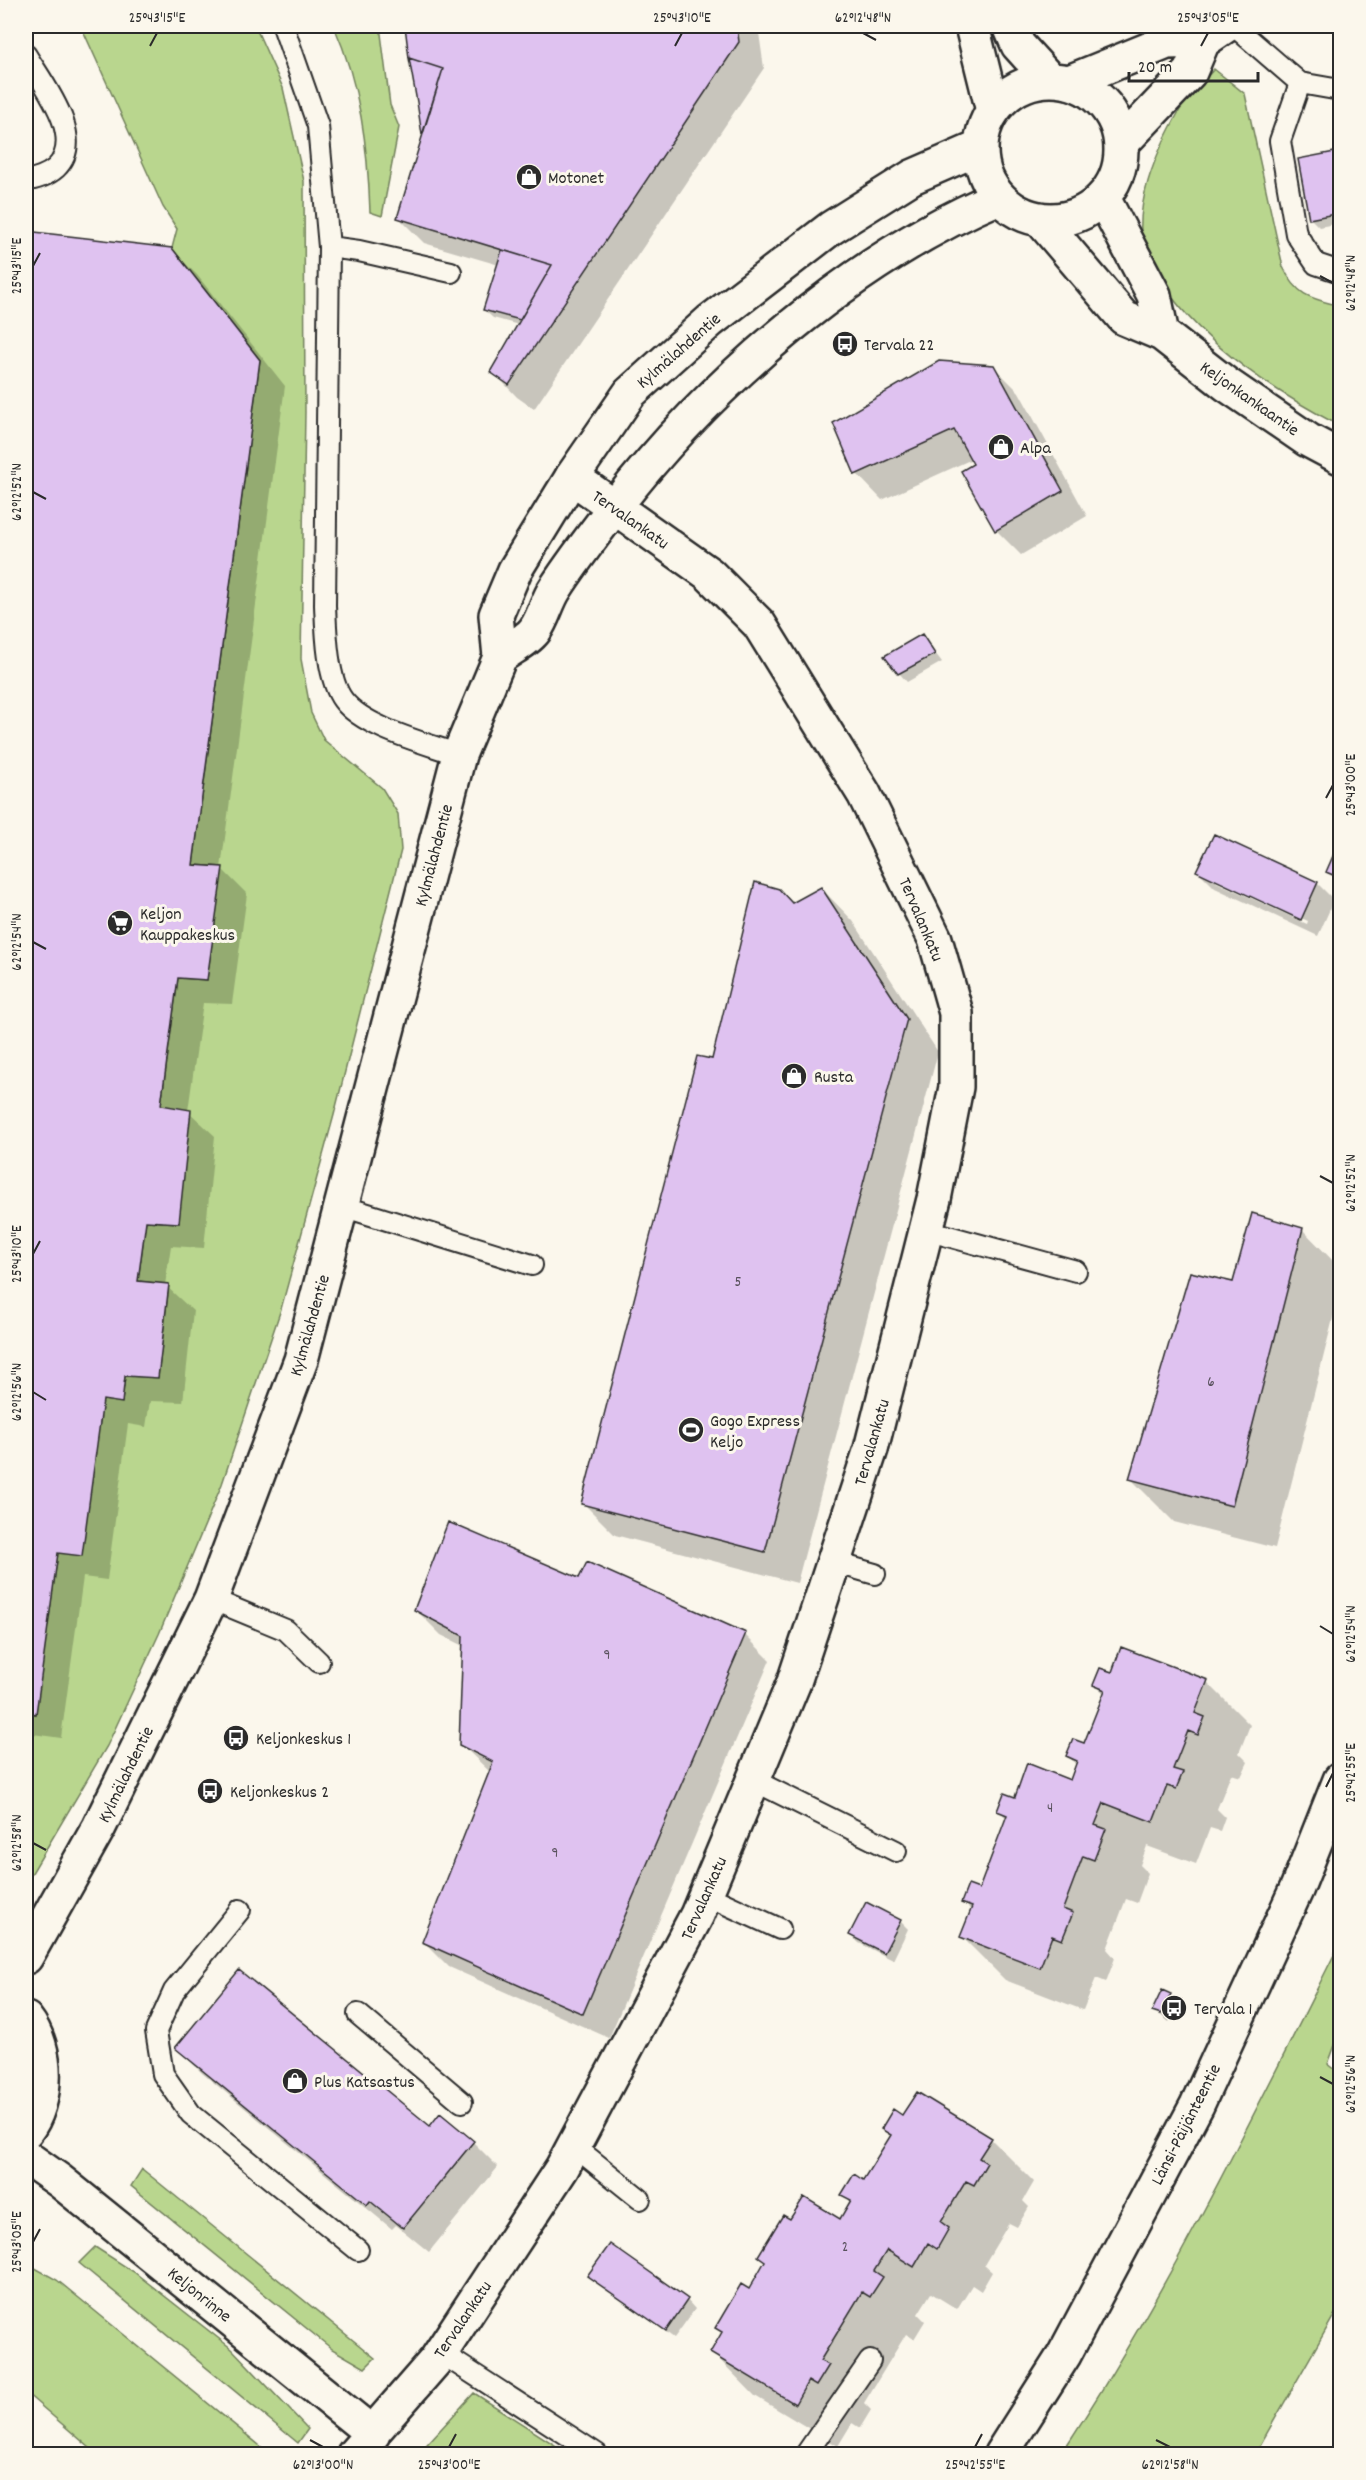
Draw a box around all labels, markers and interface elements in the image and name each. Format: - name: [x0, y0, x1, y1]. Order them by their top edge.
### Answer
- text: 25°43'15"E: [129, 8, 185, 30]
- text: 25°43'10"E: [653, 8, 711, 30]
- text: 62°12'48"N: [835, 8, 891, 30]
- text: 25°43'05"E: [1177, 8, 1239, 30]
- scale bar: [1129, 45, 1258, 83]
- text: 20 m: [1138, 56, 1172, 81]
- shop icon: Motonet: [514, 162, 544, 192]
- place label: Motonet: [548, 167, 604, 192]
- text: 25°43'15"E: [7, 238, 29, 294]
- text: 62°12'48"N: [1341, 255, 1363, 311]
- street label: Kylmälahdentie: [632, 308, 727, 396]
- bus stop icon: Tervala 22: [830, 329, 860, 359]
- place label: Tervala 22: [864, 334, 934, 359]
- street label: Keljonkankaantie: [1194, 357, 1303, 444]
- shop icon: Alpa: [986, 432, 1016, 462]
- place label: Alpa: [1020, 437, 1051, 462]
- text: 62°12'52"N: [7, 463, 29, 521]
- street label: Tervalankatu: [586, 485, 673, 557]
- text: 25°43'00"E: [1341, 753, 1363, 816]
- street label: Kylmälahdentie: [410, 802, 461, 909]
- street label: Tervalankatu: [891, 874, 949, 966]
- place label: Keljon Kauppakeskus: [140, 903, 235, 949]
- supermarket icon: Keljon Kauppakeskus: [105, 908, 135, 938]
- text: 62°12'54"N: [7, 913, 29, 971]
- shop icon: Rusta: [779, 1061, 809, 1091]
- place label: Rusta: [814, 1066, 854, 1091]
- text: 62°12'52"N: [1341, 1154, 1363, 1212]
- text: 25°43'10"E: [7, 1225, 29, 1283]
- street label: Kylmälahdentie: [285, 1272, 338, 1379]
- house number: 5: [735, 1272, 742, 1294]
- text: 62°12'56"N: [7, 1363, 29, 1421]
- house number: 6: [1207, 1372, 1215, 1394]
- street label: Tervalankatu: [849, 1396, 898, 1489]
- place label: Gogo Express Keljo: [710, 1410, 800, 1456]
- sports icon: Gogo Express Keljo: [676, 1415, 706, 1445]
- text: 62°12'54"N: [1341, 1605, 1363, 1663]
- house number: 9: [604, 1645, 610, 1667]
- street label: Kylmälahdentie: [93, 1722, 161, 1828]
- bus stop icon: Keljonkeskus 1: [221, 1723, 251, 1753]
- place label: Keljonkeskus 1: [256, 1728, 351, 1753]
- text: 25°42'55"E: [1341, 1743, 1363, 1803]
- bus stop icon: Keljonkeskus 2: [195, 1776, 225, 1806]
- place label: Keljonkeskus 2: [230, 1781, 329, 1806]
- house number: 4: [1047, 1798, 1053, 1820]
- text: 62°12'58"N: [7, 1814, 29, 1872]
- house number: 9: [552, 1843, 558, 1865]
- street label: Tervalankatu: [676, 1853, 735, 1945]
- bus stop icon: Tervala 1: [1159, 1993, 1189, 2023]
- place label: Tervala 1: [1194, 1998, 1253, 2023]
- text: 62°12'56"N: [1341, 2055, 1363, 2113]
- street label: Länsi-Päijänteentie: [1146, 2060, 1229, 2190]
- shop icon: Plus Katsastus: [280, 2066, 310, 2096]
- place label: Plus Katsastus: [314, 2071, 415, 2096]
- text: 25°43'05"E: [7, 2211, 29, 2273]
- house number: 2: [842, 2237, 848, 2259]
- street label: Keljonrinne: [161, 2262, 236, 2330]
- street label: Tervalankatu: [429, 2277, 499, 2364]
- text: 62°13'00"N: [293, 2455, 353, 2477]
- text: 25°43'00"E: [418, 2455, 481, 2477]
- text: 25°42'55"E: [945, 2455, 1005, 2477]
- text: 62°12'58"N: [1141, 2455, 1199, 2477]

